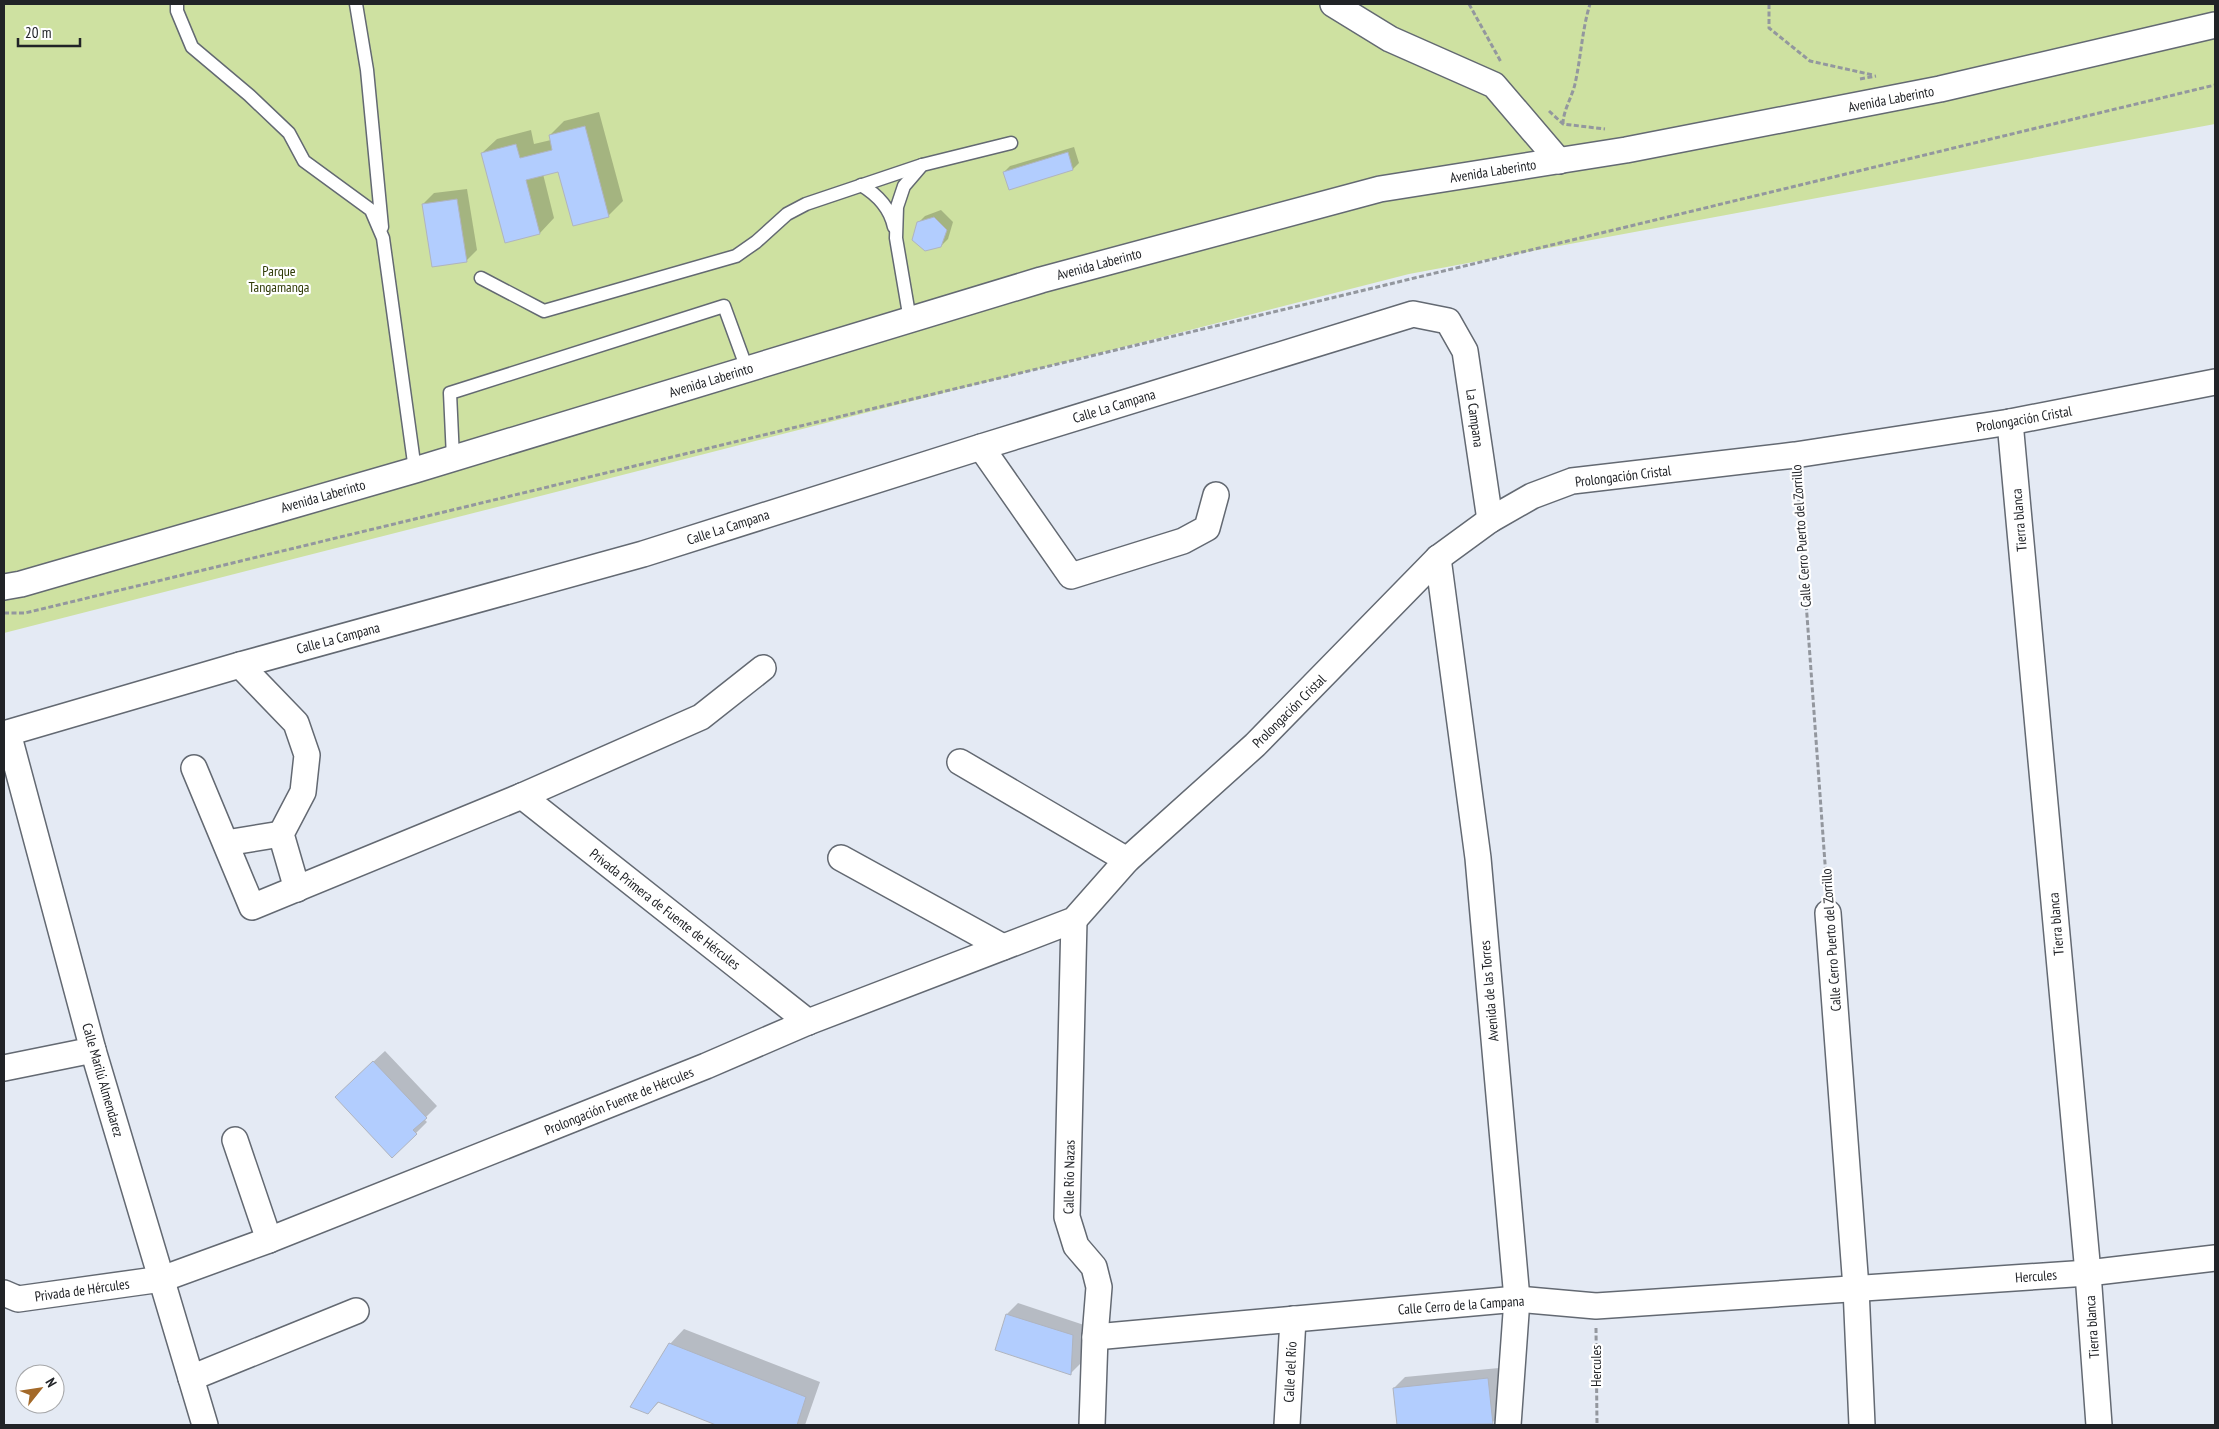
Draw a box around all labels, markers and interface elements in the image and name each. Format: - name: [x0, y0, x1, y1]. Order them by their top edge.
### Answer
- scale bar: [18, 15, 80, 47]
- text: 20 m: [25, 23, 51, 42]
- street label: Avenida Laberinto: [1847, 82, 1935, 116]
- street label: Avenida Laberinto: [1449, 155, 1537, 187]
- street label: Avenida Laberinto: [1055, 244, 1143, 284]
- park label: Parque Tangamanga: [249, 262, 309, 296]
- street label: Avenida Laberinto: [667, 359, 755, 401]
- street label: Calle La Campana: [1070, 385, 1158, 427]
- street label: La Campana: [1462, 388, 1488, 448]
- street label: Prolongación Cristal: [1975, 402, 2074, 436]
- street label: Prolongación Cristal: [1574, 461, 1673, 491]
- street label: Calle Cerro Puerto del Zorrillo: [1787, 464, 1815, 608]
- street label: Avenida Laberinto: [279, 475, 367, 517]
- street label: Tierra blanca: [2007, 488, 2031, 552]
- street label: Calle La Campana: [684, 505, 772, 549]
- street label: Calle La Campana: [294, 618, 382, 658]
- street label: Prolongación Cristal: [1248, 670, 1330, 752]
- street label: Privada Primera de Fuente de Hércules: [586, 845, 744, 974]
- street label: Calle Cerro Puerto del Zorrillo: [1817, 868, 1845, 1012]
- street label: Tierra blanca: [2044, 892, 2068, 956]
- street label: Avenida de las Torres: [1476, 940, 1502, 1042]
- street label: Calle Marilú Almendarez: [78, 1021, 128, 1139]
- street label: Prolongación Fuente de Hércules: [542, 1063, 696, 1139]
- street label: Calle Río Nazas: [1059, 1139, 1079, 1214]
- street label: Hercules: [2014, 1266, 2058, 1286]
- street label: Privada de Hércules: [34, 1274, 131, 1306]
- street label: Calle Cerro de la Campana: [1397, 1292, 1525, 1318]
- street label: Tierra blanca: [2081, 1295, 2103, 1359]
- street label: Calle del Río: [1279, 1341, 1301, 1403]
- street label: Hercules: [1587, 1345, 1605, 1387]
- north arrow: [15, 1364, 65, 1414]
- text: N: [42, 1375, 61, 1390]

